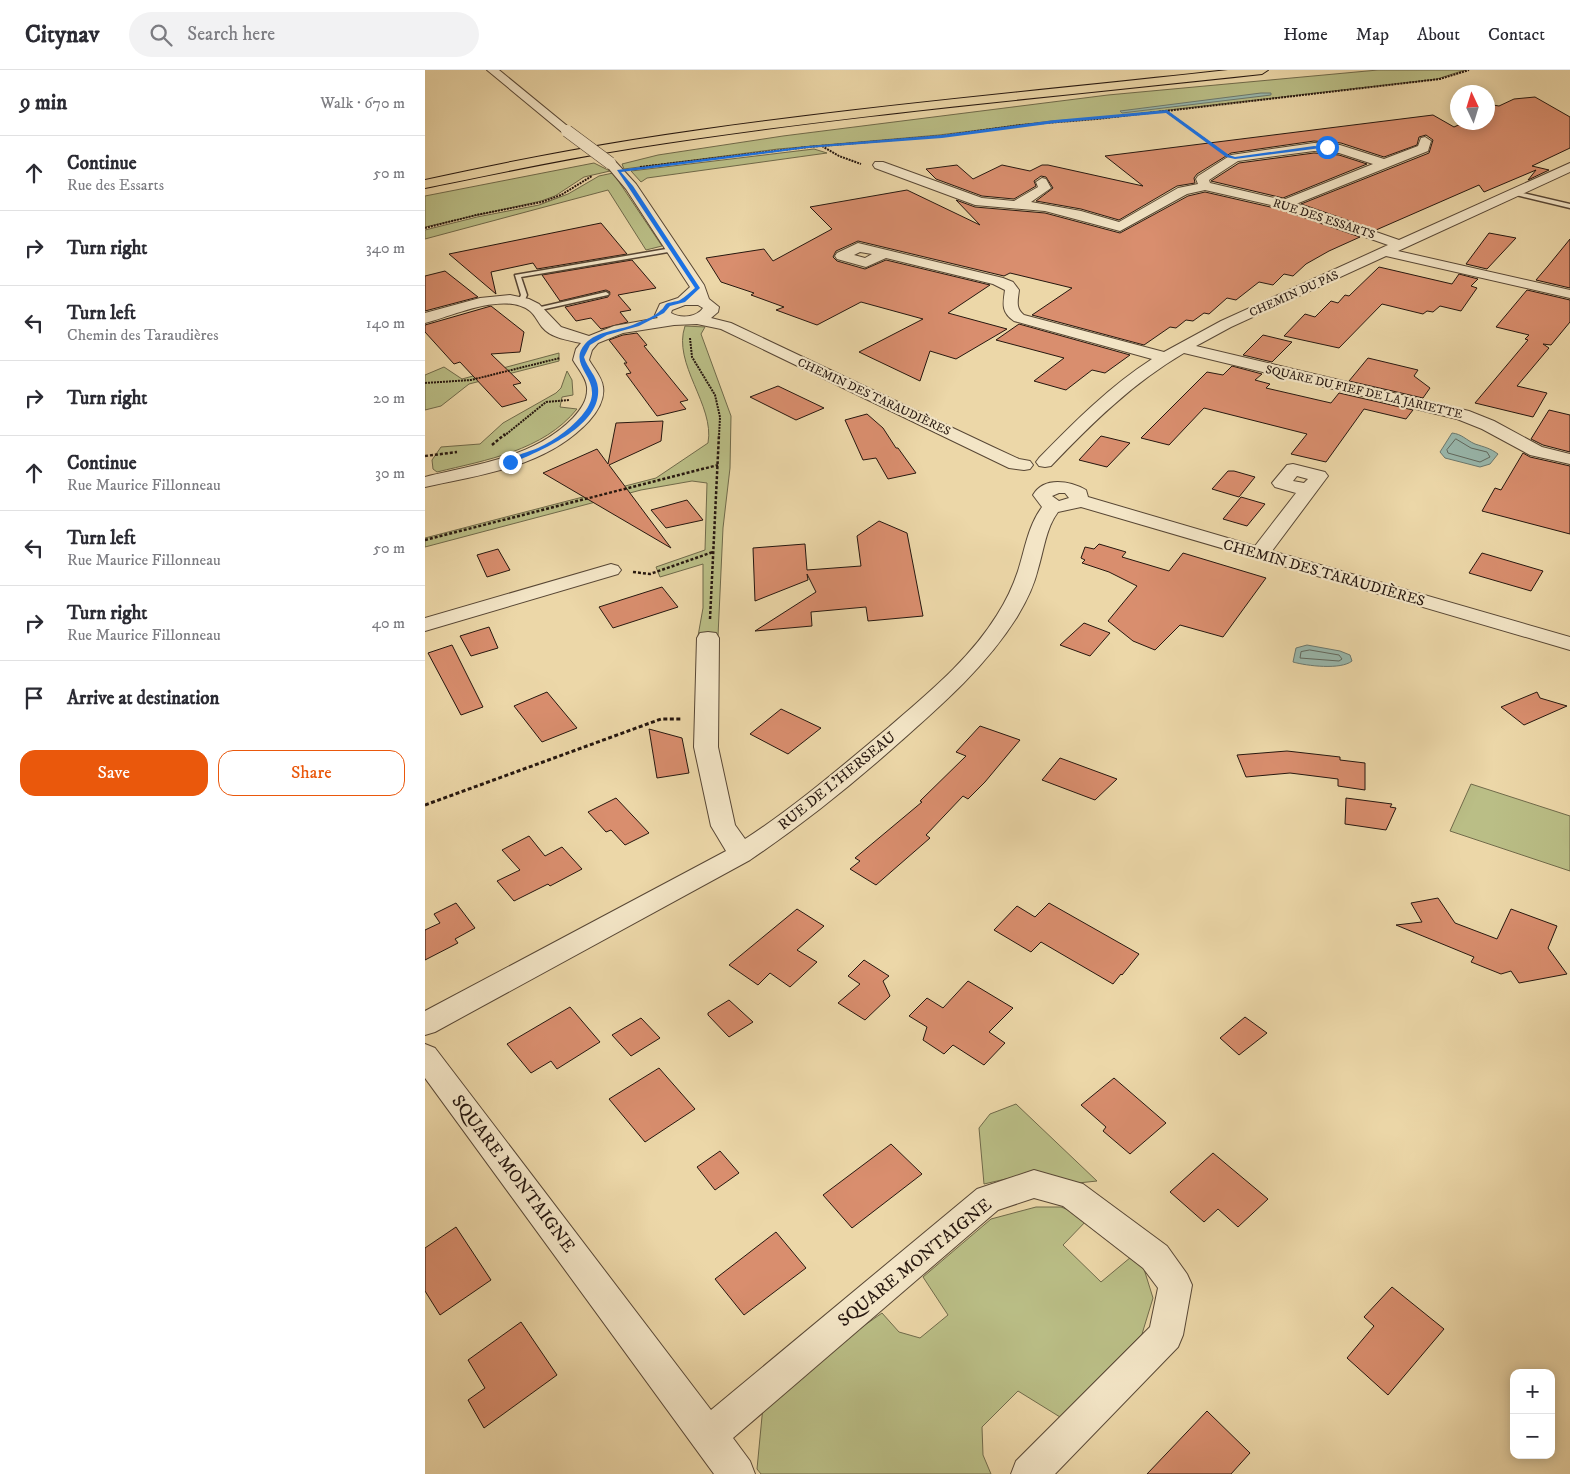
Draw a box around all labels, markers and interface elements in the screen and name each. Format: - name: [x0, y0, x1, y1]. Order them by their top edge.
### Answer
- search box: [129, 12, 479, 57]
- text: Citynav: [25, 20, 99, 50]
- icon: search: [147, 21, 175, 49]
- text: Search here: [187, 23, 275, 46]
- text: Home: [1283, 24, 1328, 46]
- text: Map: [1356, 24, 1389, 46]
- text: About: [1417, 24, 1460, 46]
- text: Contact: [1488, 24, 1545, 46]
- north arrow: [1450, 85, 1495, 130]
- text: 9 min: [20, 90, 67, 116]
- text: Walk · 670 m: [320, 93, 405, 113]
- route start: [1316, 136, 1339, 159]
- text: Continue: [67, 152, 137, 175]
- icon: ahead: [20, 159, 48, 187]
- text: 50 m: [373, 163, 405, 183]
- text: Rue des Essarts: [67, 175, 164, 195]
- street label: RUE DES ESSARTS: [1271, 195, 1377, 243]
- icon: right: [20, 234, 48, 262]
- text: Turn right: [67, 237, 147, 260]
- text: 340 m: [366, 238, 405, 258]
- street label: CHEMIN DU PAS: [1247, 268, 1341, 320]
- text: Turn left: [67, 302, 136, 325]
- icon: left: [20, 309, 48, 337]
- text: 140 m: [366, 313, 405, 333]
- text: Chemin des Taraudières: [67, 325, 219, 345]
- street label: CHEMIN DES TARAUDIÈRES: [795, 355, 953, 439]
- street label: SQUARE DU FIEF DE LA JARIETTE: [1264, 362, 1464, 422]
- icon: right: [20, 384, 48, 412]
- text: Turn right: [67, 387, 147, 410]
- text: 20 m: [373, 388, 405, 408]
- route end: [499, 451, 522, 474]
- text: Continue: [67, 452, 137, 475]
- icon: ahead: [20, 459, 48, 487]
- text: 30 m: [375, 463, 405, 483]
- text: Rue Maurice Fillonneau: [67, 475, 221, 495]
- text: Turn left: [67, 527, 136, 550]
- icon: left: [20, 534, 48, 562]
- street label: CHEMIN DES TARAUDIÈRES: [1221, 535, 1427, 611]
- text: 50 m: [373, 538, 405, 558]
- text: Rue Maurice Fillonneau: [67, 550, 221, 570]
- text: Turn right: [67, 602, 147, 625]
- icon: right: [20, 609, 48, 637]
- text: 40 m: [372, 613, 405, 633]
- text: Rue Maurice Fillonneau: [67, 625, 221, 645]
- icon: arrive: [20, 684, 48, 712]
- text: Arrive at destination: [67, 687, 219, 710]
- street label: RUE DE L'HERSEAU: [774, 727, 900, 834]
- button: Save: [20, 750, 208, 796]
- button: Share: [218, 750, 405, 796]
- street label: SQUARE MONTAIGNE: [447, 1091, 580, 1257]
- street label: SQUARE MONTAIGNE: [834, 1194, 997, 1332]
- map controls: [1510, 1369, 1555, 1459]
- button: +: [1510, 1369, 1555, 1414]
- button: −: [1510, 1414, 1555, 1459]

